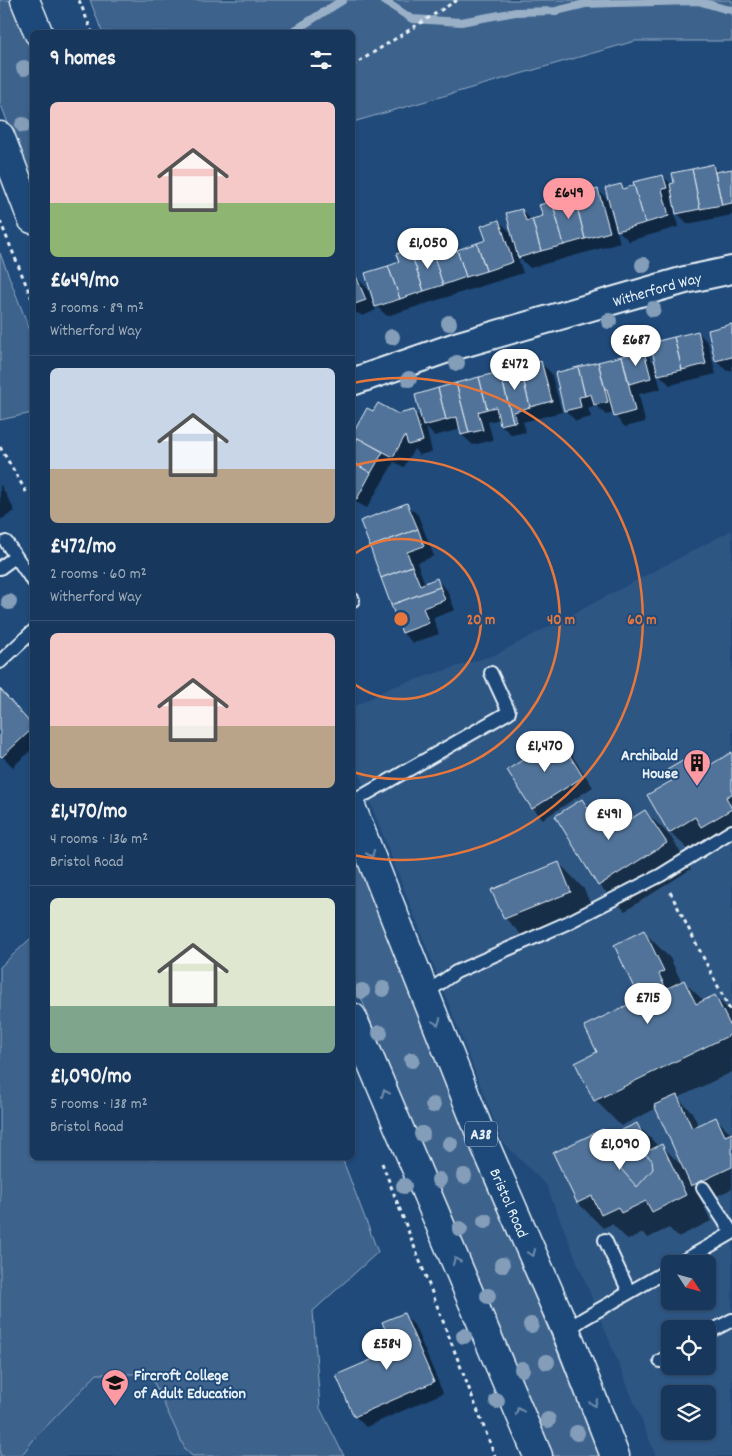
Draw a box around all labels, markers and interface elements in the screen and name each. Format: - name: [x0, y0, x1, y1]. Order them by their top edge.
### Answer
- text: 9 homes: [50, 45, 116, 75]
- icon: filters: [307, 46, 335, 74]
- icon: home: [148, 135, 238, 225]
- pin: £649: [539, 178, 599, 220]
- text: £649: [554, 182, 584, 205]
- pin: £1,050: [387, 228, 469, 270]
- text: £1,050: [408, 232, 448, 255]
- text: £649/mo: [50, 267, 119, 297]
- street label: Witherford Way: [610, 268, 704, 314]
- text: 3 rooms · 89 m²: [50, 297, 144, 320]
- text: Witherford Way: [50, 320, 141, 343]
- pin: £687: [606, 324, 666, 367]
- text: £687: [622, 329, 650, 352]
- pin: £472: [485, 348, 545, 391]
- text: £472: [501, 353, 529, 376]
- icon: home: [148, 400, 238, 490]
- text: £472/mo: [50, 533, 116, 563]
- text: 2 rooms · 60 m²: [50, 563, 147, 586]
- text: Witherford Way: [50, 586, 141, 609]
- centre of rings: [392, 610, 410, 628]
- text: 20 m: [467, 610, 495, 632]
- text: 40 m: [547, 610, 575, 632]
- text: 60 m: [627, 610, 657, 632]
- icon: home: [148, 665, 238, 755]
- pin: £1,470: [504, 730, 586, 773]
- text: £1,470: [527, 735, 563, 758]
- place label: Archibald House: [621, 745, 678, 786]
- building icon: Archibald House: [682, 748, 712, 787]
- text: £1,470/mo: [50, 798, 127, 828]
- pin: £491: [579, 798, 639, 841]
- text: £491: [596, 803, 622, 826]
- text: 4 rooms · 136 m²: [50, 828, 148, 851]
- one-way arrow: [364, 849, 375, 858]
- text: Bristol Road: [50, 851, 124, 874]
- icon: home: [148, 930, 238, 1020]
- pin: £715: [618, 982, 678, 1025]
- text: £715: [635, 987, 661, 1010]
- one-way arrow: [431, 1017, 441, 1025]
- text: £1,090/mo: [50, 1063, 131, 1093]
- one-way arrow: [380, 1089, 391, 1098]
- text: 5 rooms · 138 m²: [50, 1093, 147, 1116]
- text: Bristol Road: [50, 1116, 124, 1139]
- road number: A38: [465, 1122, 497, 1146]
- pin: £1,090: [579, 1128, 661, 1171]
- text: £1,090: [600, 1133, 640, 1156]
- street label: Bristol Road: [482, 1165, 533, 1242]
- one-way arrow: [526, 1248, 537, 1257]
- north arrow: [661, 1255, 716, 1310]
- map controls: [661, 1255, 716, 1440]
- one-way arrow: [451, 1257, 462, 1266]
- button: locate: [661, 1320, 716, 1375]
- pin: £584: [357, 1328, 417, 1371]
- text: £584: [373, 1333, 401, 1356]
- place label: Fircroft College of Adult Education: [134, 1365, 246, 1406]
- school or university icon: Fircroft College of Adult Education: [100, 1368, 130, 1407]
- button: layers: [661, 1385, 716, 1440]
- one-way arrow: [588, 1398, 598, 1407]
- one-way arrow: [514, 1407, 525, 1416]

